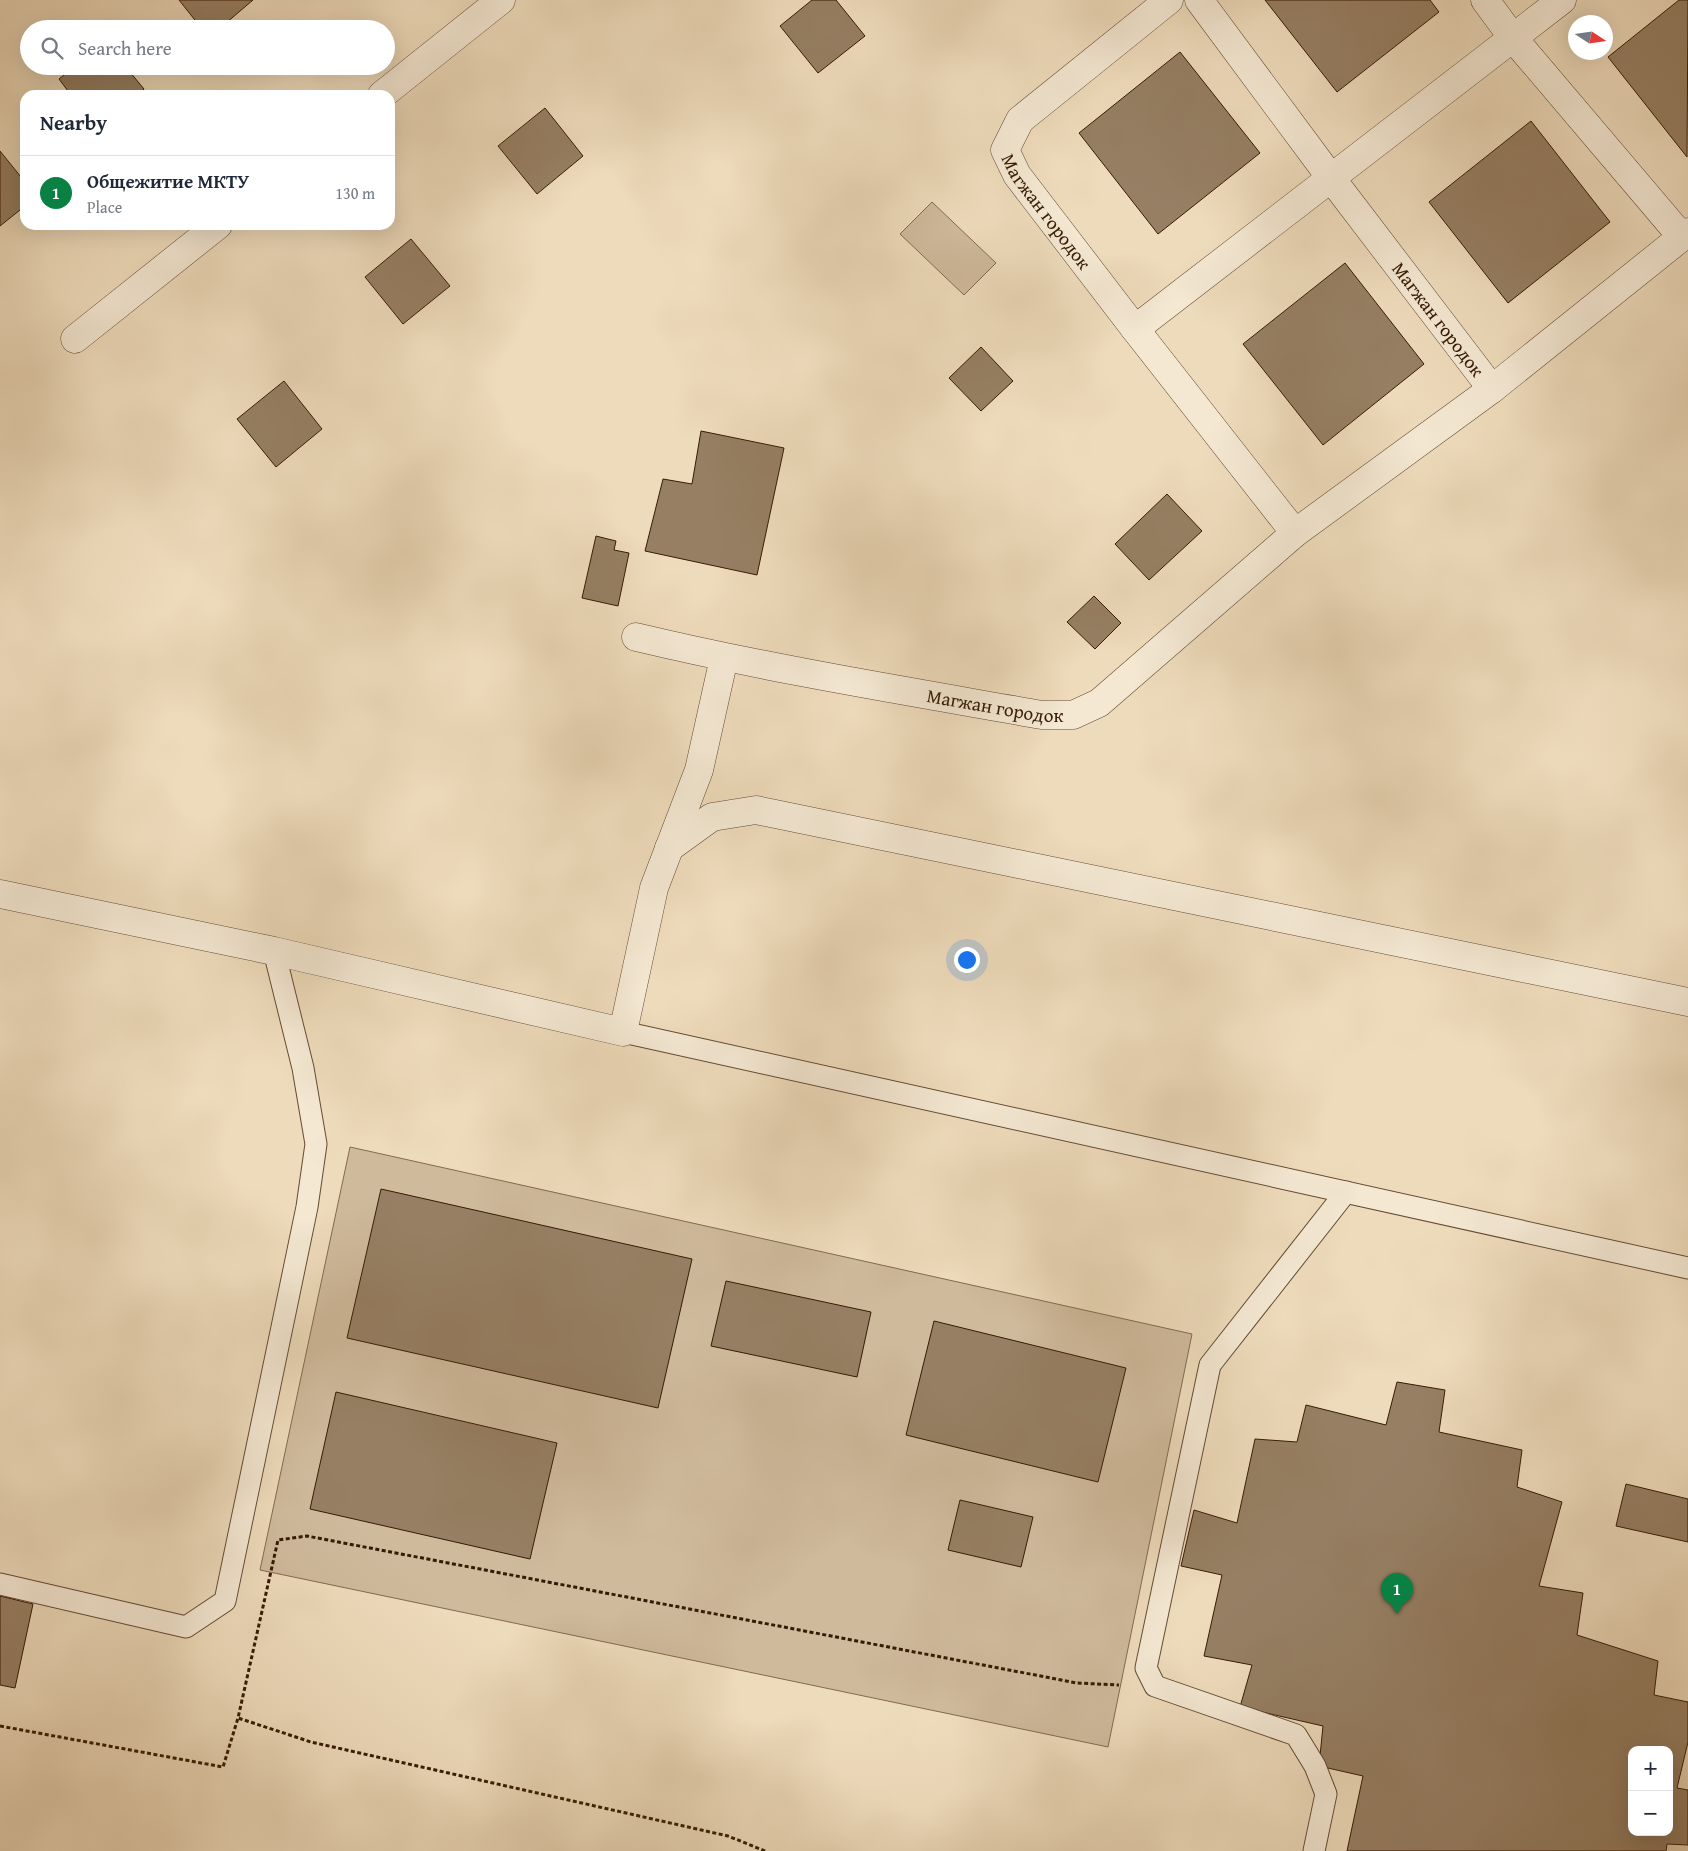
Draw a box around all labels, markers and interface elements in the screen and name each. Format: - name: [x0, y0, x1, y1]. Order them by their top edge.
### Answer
- north arrow: [1568, 15, 1613, 60]
- search box: [20, 20, 395, 75]
- icon: search: [38, 34, 66, 62]
- text: Search here: [78, 34, 172, 62]
- text: Nearby: [40, 107, 107, 138]
- street label: Магжан городок: [995, 149, 1098, 275]
- text: Общежитие МКТУ: [87, 167, 249, 195]
- text: 1: [52, 181, 60, 205]
- text: 130 m: [335, 181, 375, 205]
- text: Place: [87, 195, 122, 219]
- street label: Магжан городок: [1386, 256, 1492, 382]
- street label: Магжан городок: [925, 681, 1064, 729]
- your location: [954, 947, 980, 973]
- pin: 1: [1381, 1573, 1413, 1614]
- map controls: [1628, 1746, 1673, 1836]
- button: +: [1628, 1746, 1673, 1791]
- button: −: [1628, 1791, 1673, 1836]

